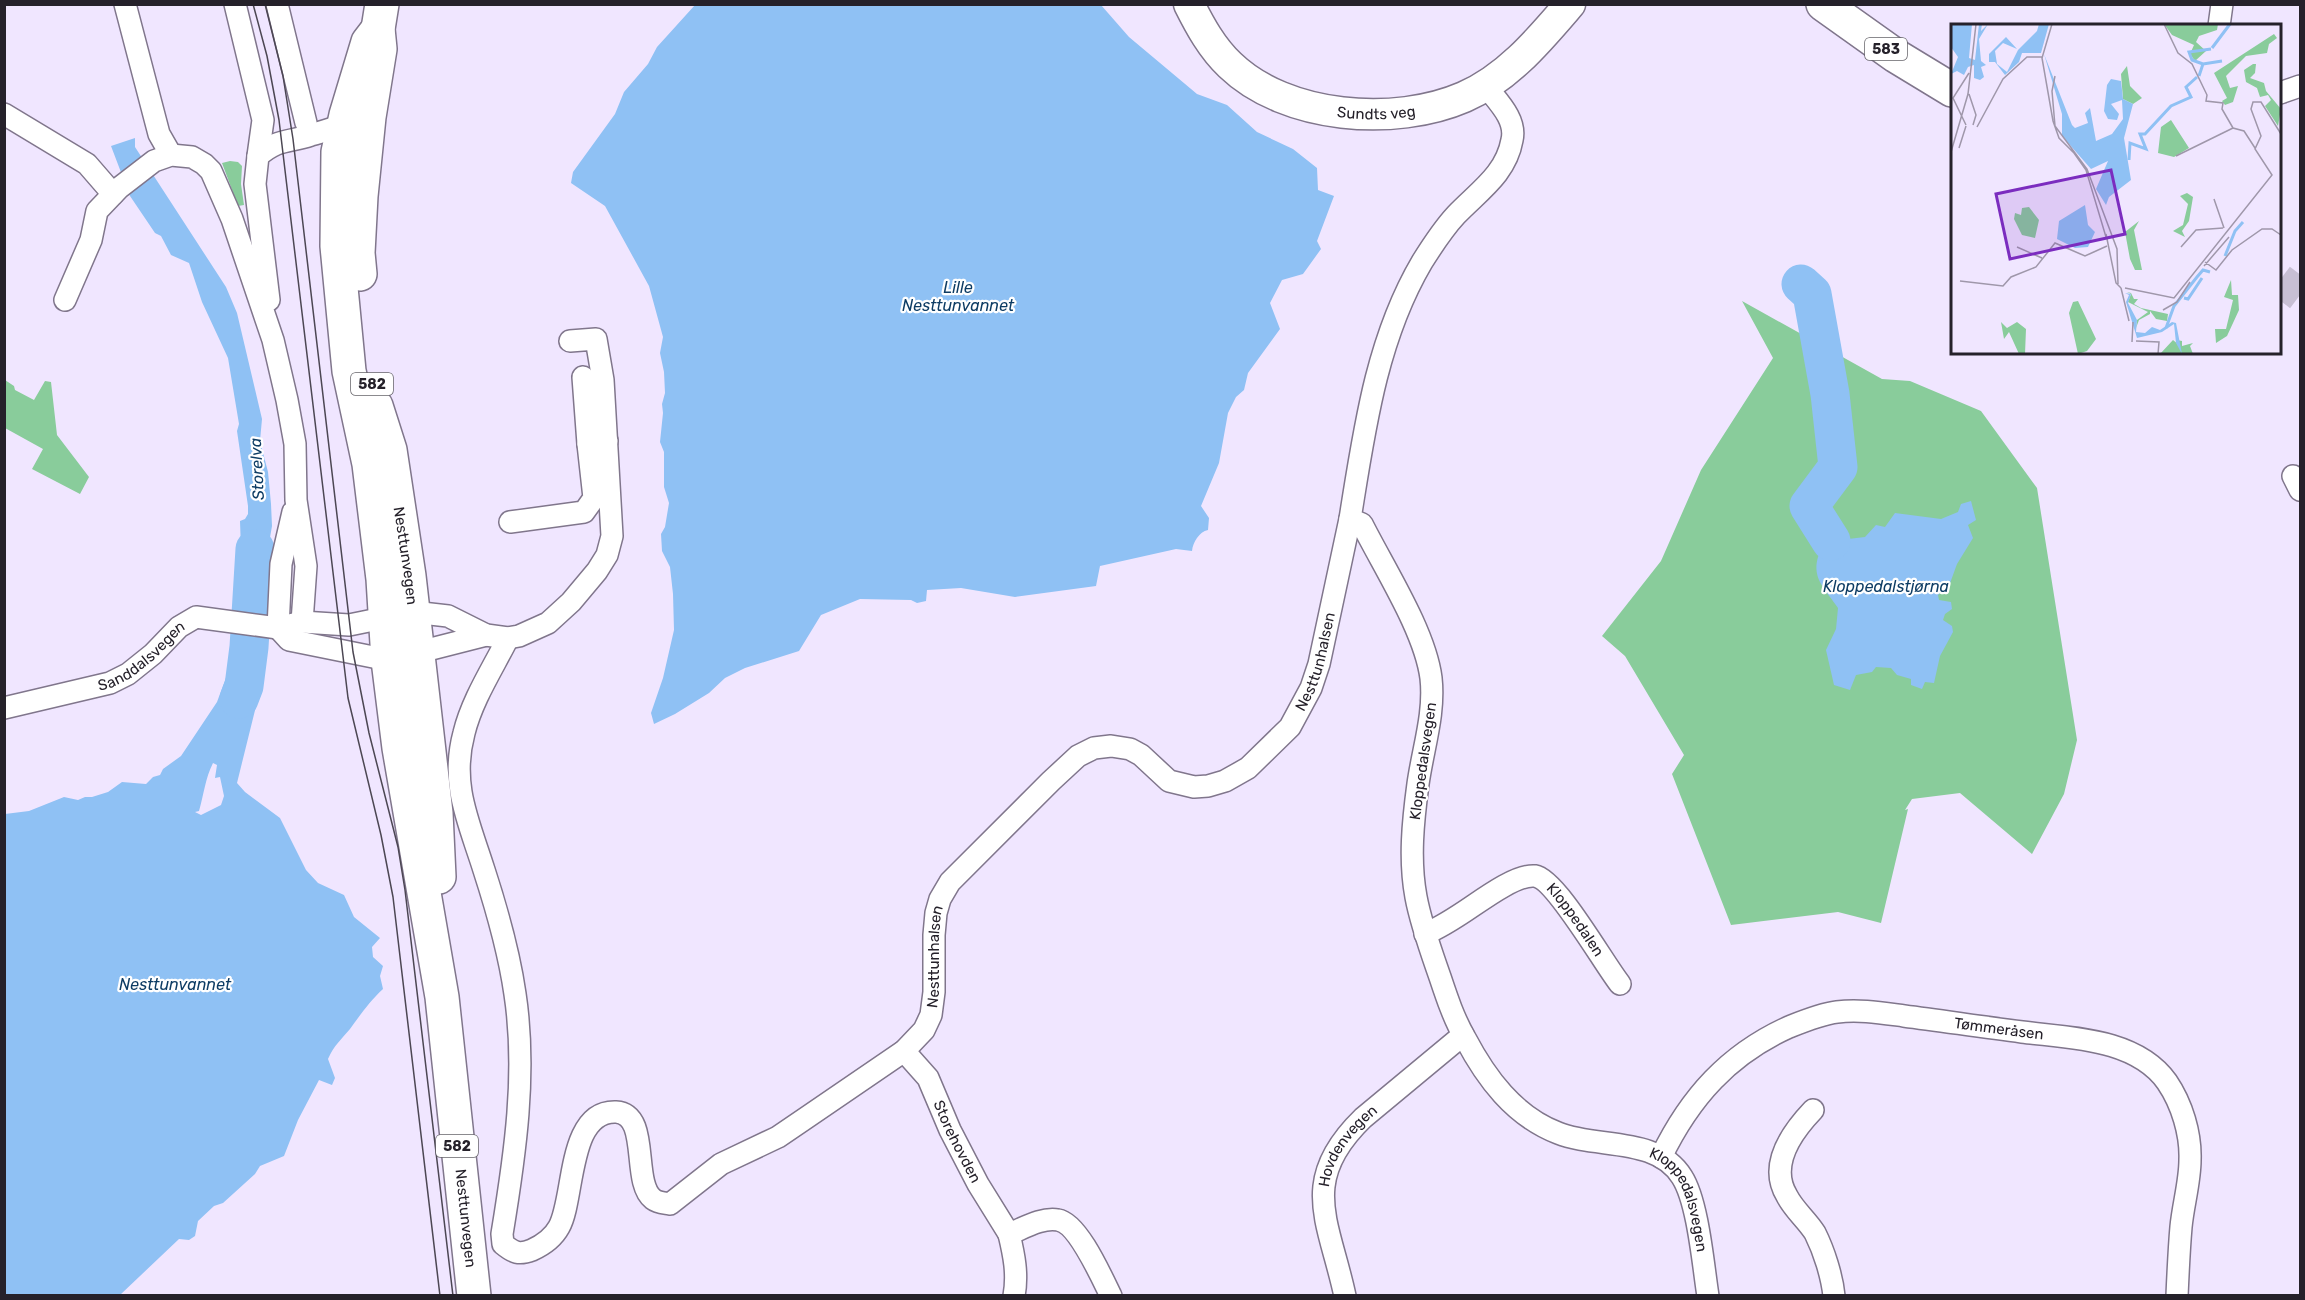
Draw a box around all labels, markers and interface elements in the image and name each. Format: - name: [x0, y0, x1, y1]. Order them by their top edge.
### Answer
- inset map: [1951, 24, 2281, 354]
- road number: 583: [1865, 38, 1907, 60]
- street label: Sundts veg: [1336, 102, 1417, 123]
- water label: Lille Nesttunvannet: [902, 278, 1015, 315]
- road number: 582: [351, 373, 393, 395]
- water label: Storelva: [246, 437, 268, 501]
- street label: Nesttunvegen: [390, 505, 421, 606]
- water label: Kloppedalstjørna: [1823, 577, 1949, 596]
- street label: Nesttunhalsen: [1291, 611, 1339, 714]
- street label: Sanddalsvegen: [96, 617, 188, 695]
- street label: Kloppedalsvegen: [1406, 701, 1440, 821]
- street label: Kloppedalen: [1543, 879, 1608, 960]
- street label: Nesttunhalsen: [923, 903, 947, 1009]
- water label: Nesttunvannet: [119, 975, 232, 994]
- street label: Tømmeråsen: [1953, 1014, 2044, 1043]
- street label: Storehovden: [929, 1098, 985, 1186]
- street label: Hovdenvegen: [1315, 1101, 1381, 1188]
- road number: 582: [436, 1135, 478, 1157]
- street label: Kloppedalsvegen: [1647, 1144, 1711, 1253]
- street label: Nesttunvegen: [451, 1168, 480, 1268]

